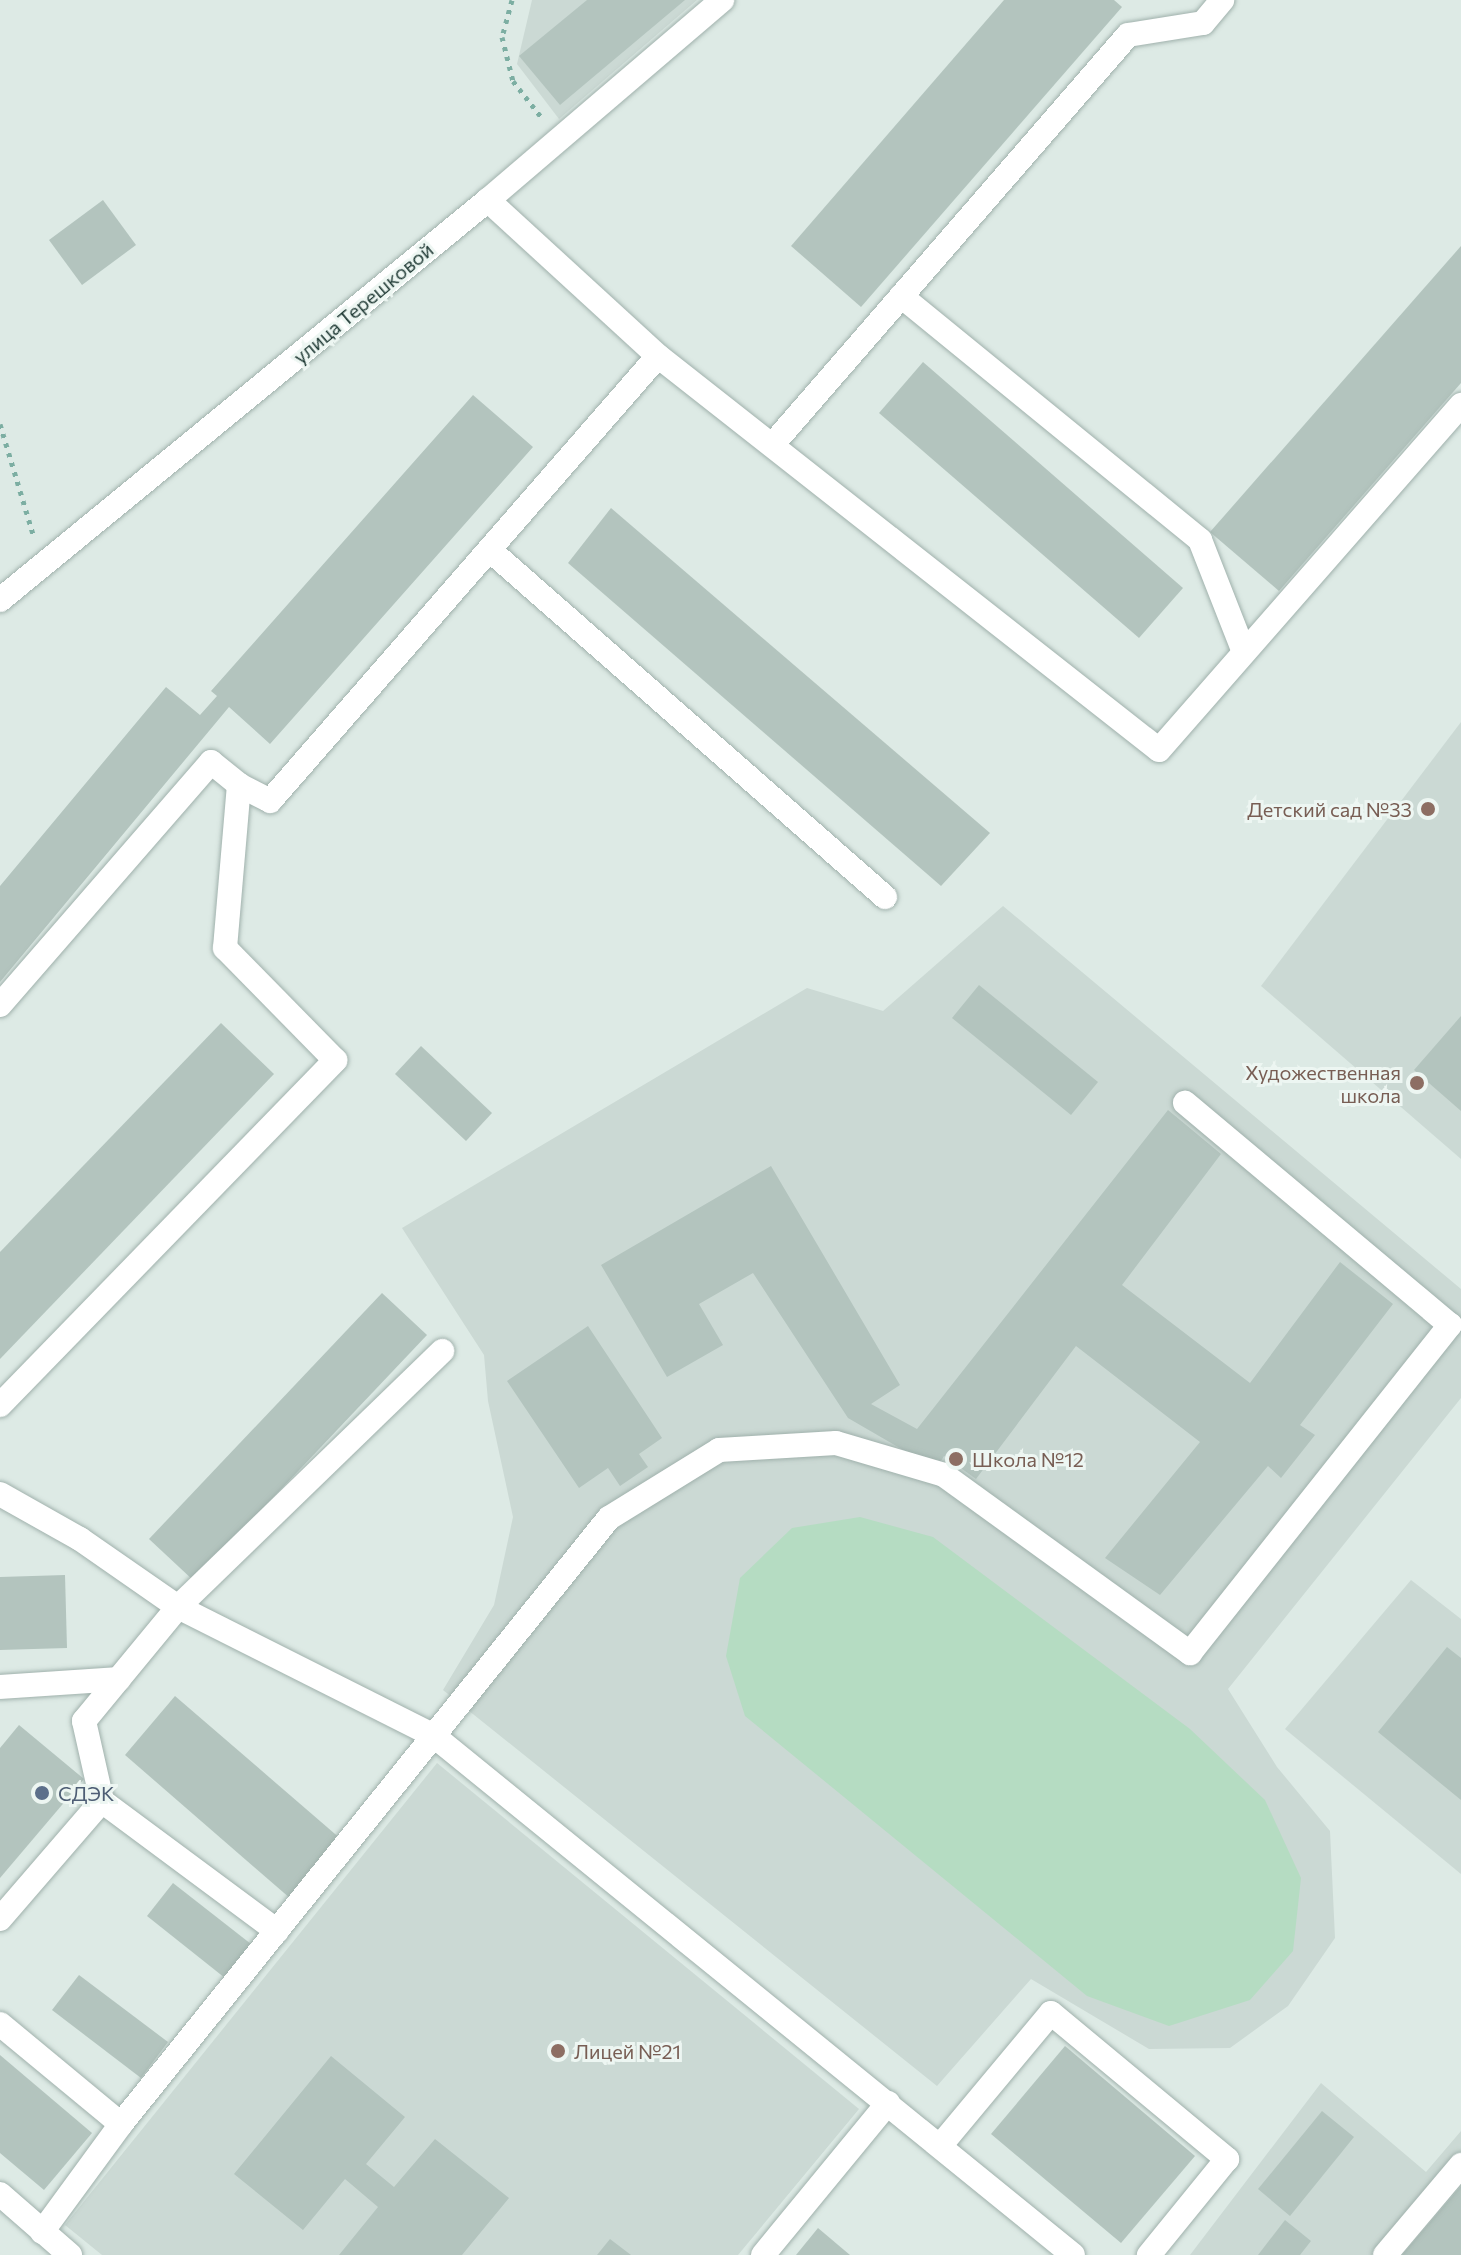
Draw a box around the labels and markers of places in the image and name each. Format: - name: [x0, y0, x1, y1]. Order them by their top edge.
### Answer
- place label: Детский сад №33: [1247, 797, 1412, 821]
- marker: Детский сад №33: [1419, 800, 1437, 818]
- place label: Художественная школа: [1245, 1060, 1401, 1107]
- marker: Художественная школа: [1408, 1074, 1426, 1092]
- place label: Школа №12: [972, 1447, 1084, 1471]
- marker: Школа №12: [947, 1450, 965, 1468]
- place label: СДЭК: [58, 1781, 115, 1805]
- marker: СДЭК: [33, 1784, 51, 1802]
- place label: Лицей №21: [574, 2039, 681, 2063]
- marker: Лицей №21: [549, 2042, 567, 2060]

